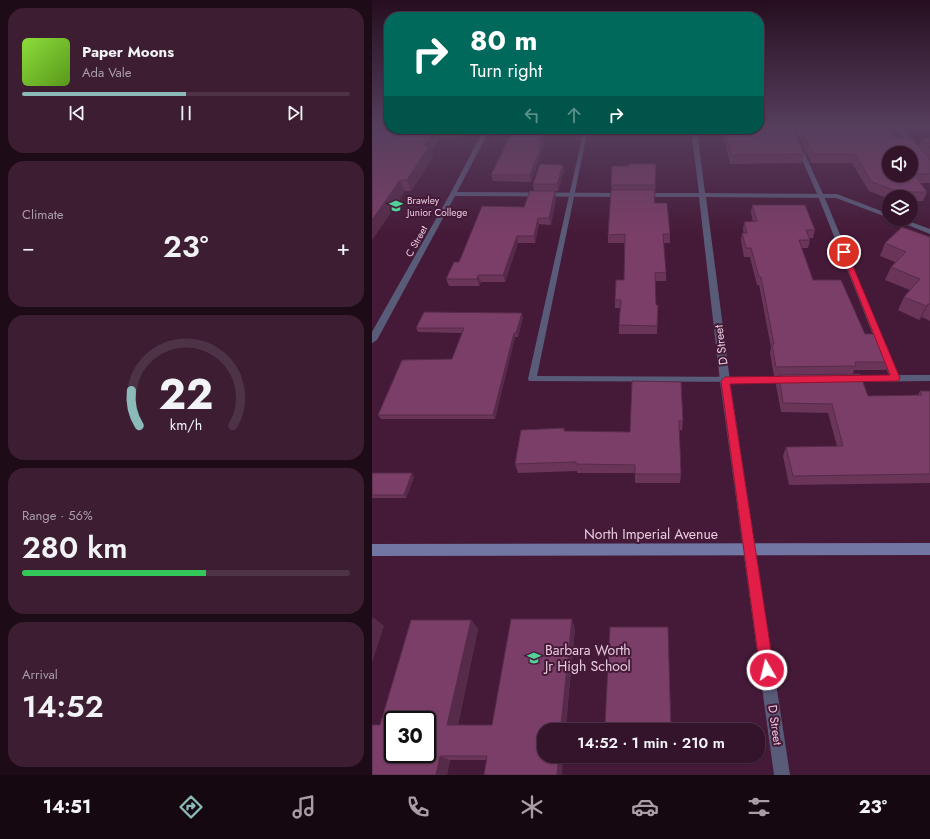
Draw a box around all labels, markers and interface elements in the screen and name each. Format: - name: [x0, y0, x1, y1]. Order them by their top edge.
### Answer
- text: 80 m: [470, 20, 537, 61]
- icon: right: [404, 28, 456, 80]
- text: Paper Moons: [82, 41, 174, 63]
- text: Turn right: [470, 58, 542, 84]
- text: Ada Vale: [82, 63, 131, 82]
- icon: previous: [66, 102, 88, 124]
- icon: pause: [175, 102, 197, 124]
- icon: next: [284, 102, 306, 124]
- icon: left: [521, 104, 543, 126]
- icon: ahead: [563, 104, 585, 126]
- icon: right: [605, 104, 627, 126]
- map controls: [882, 146, 918, 226]
- button: sound: [882, 146, 918, 182]
- button: layers: [882, 190, 918, 226]
- place label: Brawley Junior College: [405, 193, 467, 220]
- school or university icon: Brawley Junior College: [388, 198, 404, 214]
- text: Climate: [22, 205, 63, 224]
- street label: C Street: [402, 222, 431, 260]
- text: 23°: [163, 225, 208, 268]
- text: −: [22, 231, 35, 263]
- text: +: [336, 231, 350, 263]
- pin: [827, 235, 861, 269]
- icon: arrive: [833, 241, 855, 263]
- street label: D Street: [710, 324, 732, 366]
- text: 22: [159, 363, 213, 424]
- text: km/h: [170, 414, 202, 434]
- text: Range · 56%: [22, 506, 93, 525]
- street label: North Imperial Avenue: [584, 524, 718, 544]
- text: 280 km: [22, 526, 127, 569]
- place label: Barbara Worth Jr High School: [543, 640, 631, 676]
- position arrow: [746, 649, 788, 691]
- school or university icon: Barbara Worth Jr High School: [526, 650, 542, 666]
- text: Arrival: [22, 665, 58, 684]
- text: 14:52: [22, 685, 104, 728]
- street label: D Street: [763, 704, 787, 746]
- speed limit sign: 30: [384, 711, 436, 763]
- text: 14:52 · 1 min · 210 m: [577, 732, 725, 754]
- icon: directions: [177, 793, 205, 821]
- icon: music: [290, 793, 318, 821]
- icon: phone: [404, 793, 432, 821]
- icon: climate: [518, 793, 546, 821]
- icon: car: [631, 793, 659, 821]
- icon: filters: [745, 793, 773, 821]
- text: 14:51: [43, 794, 91, 820]
- text: 23°: [859, 794, 887, 820]

